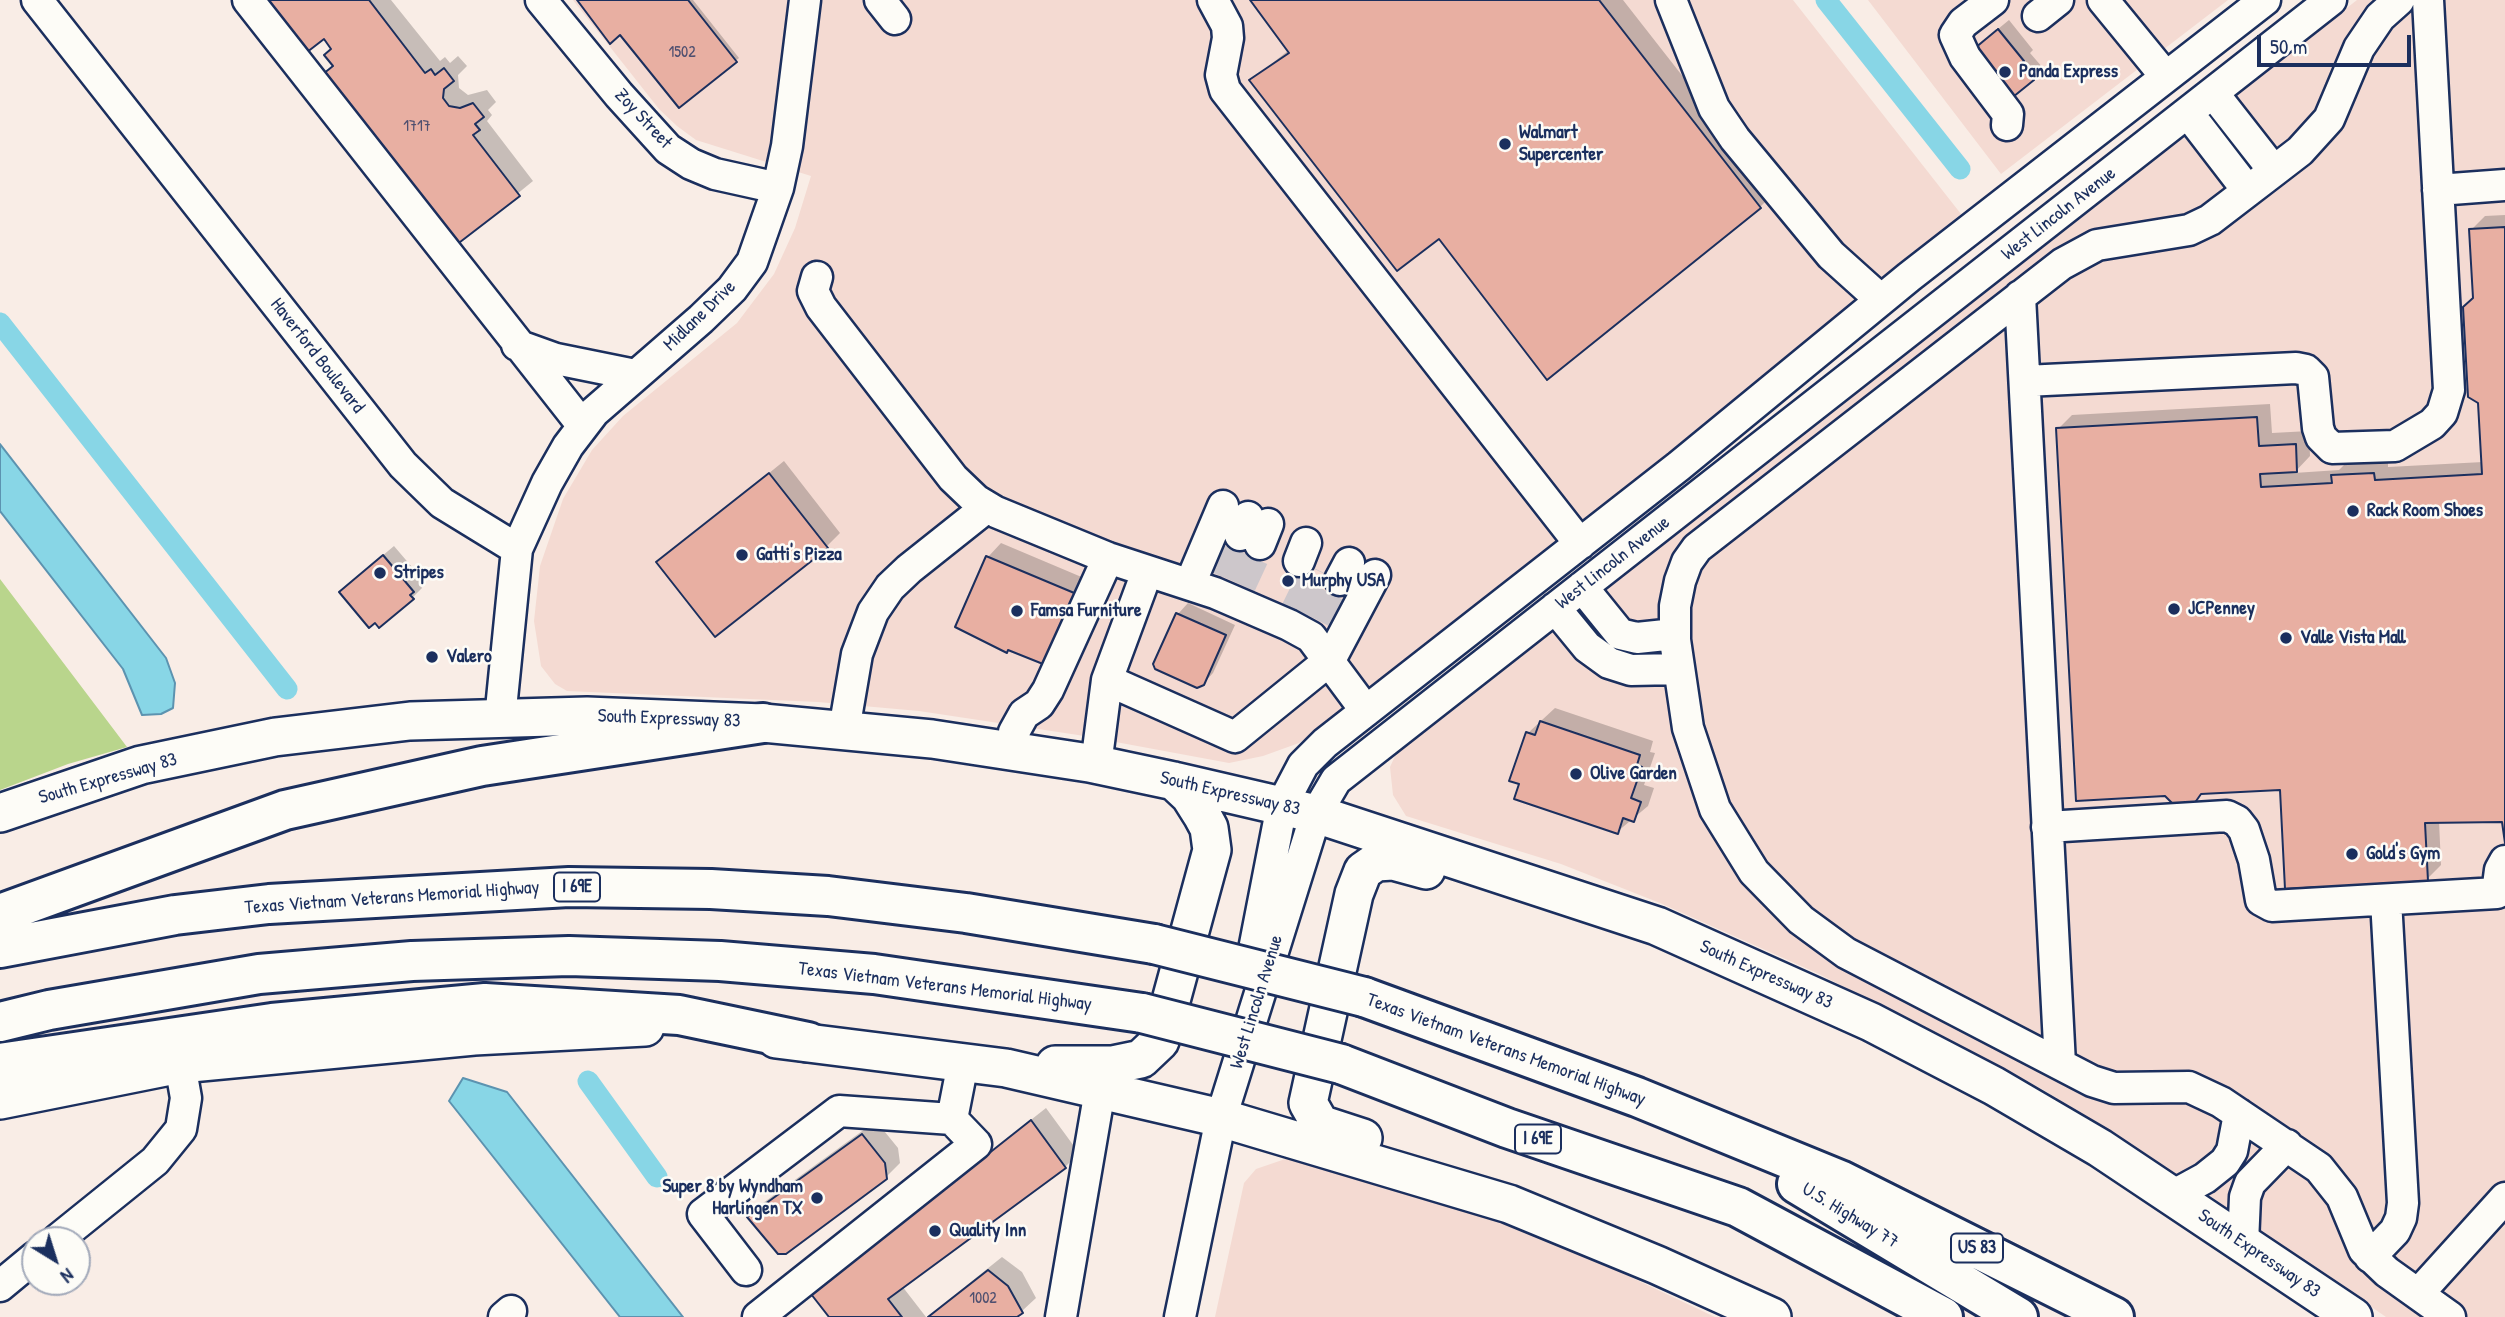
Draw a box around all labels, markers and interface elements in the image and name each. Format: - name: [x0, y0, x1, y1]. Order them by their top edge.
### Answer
- scale bar: [2260, 21, 2414, 65]
- text: 50 m: [2270, 32, 2307, 61]
- house number: 1502: [668, 43, 696, 63]
- place label: Panda Express: [2019, 61, 2118, 83]
- marker: Panda Express: [1997, 64, 2013, 80]
- street label: Zoy Street: [609, 84, 677, 154]
- house number: 1717: [403, 117, 431, 137]
- place label: Walmart Supercenter: [1519, 122, 1603, 166]
- marker: Walmart Supercenter: [1497, 136, 1513, 152]
- street label: West Lincoln Avenue: [1997, 162, 2121, 266]
- street label: Midlane Drive: [659, 276, 741, 356]
- street label: Haverford Boulevard: [265, 294, 369, 418]
- place label: Rack Room Shoes: [2367, 500, 2483, 522]
- marker: Rack Room Shoes: [2345, 503, 2361, 519]
- street label: West Lincoln Avenue: [1551, 511, 1675, 615]
- place label: Gatti's Pizza: [756, 544, 842, 566]
- marker: Gatti's Pizza: [734, 547, 750, 563]
- place label: Stripes: [394, 562, 444, 584]
- marker: Stripes: [372, 565, 388, 581]
- place label: Murphy USA: [1302, 570, 1385, 592]
- marker: Murphy USA: [1280, 573, 1296, 589]
- place label: JCPenney: [2188, 598, 2255, 620]
- place label: Famsa Furniture: [1031, 600, 1142, 622]
- marker: JCPenney: [2166, 601, 2182, 617]
- marker: Famsa Furniture: [1009, 603, 1025, 619]
- place label: Valle Vista Mall: [2300, 627, 2406, 649]
- marker: Valle Vista Mall: [2278, 630, 2294, 646]
- place label: Valero: [446, 646, 492, 668]
- marker: Valero: [424, 649, 440, 665]
- street label: South Expressway 83: [597, 705, 741, 733]
- street label: South Expressway 83: [36, 748, 180, 810]
- place label: Olive Garden: [1590, 763, 1677, 785]
- marker: Olive Garden: [1568, 766, 1584, 782]
- street label: South Expressway 83: [1158, 767, 1302, 821]
- place label: Gold's Gym: [2366, 843, 2440, 865]
- marker: Gold's Gym: [2344, 846, 2360, 862]
- road number: I 69E: [554, 872, 600, 902]
- street label: Texas Vietnam Veterans Memorial Highway: [244, 876, 540, 920]
- street label: West Lincoln Avenue: [1226, 932, 1288, 1072]
- street label: South Expressway 83: [1696, 936, 1836, 1014]
- street label: Texas Vietnam Veterans Memorial Highway: [797, 958, 1093, 1016]
- street label: Texas Vietnam Veterans Memorial Highway: [1363, 989, 1649, 1111]
- road number: I 69E: [1515, 1124, 1561, 1154]
- place label: Super 8 by Wyndham Harlingen TX: [662, 1176, 803, 1220]
- street label: U.S. Highway 77: [1798, 1178, 1902, 1254]
- marker: Super 8 by Wyndham Harlingen TX: [809, 1190, 825, 1206]
- street label: South Expressway 83: [2193, 1205, 2325, 1303]
- place label: Quality Inn: [949, 1220, 1026, 1242]
- marker: Quality Inn: [927, 1223, 943, 1239]
- north arrow: [21, 1226, 91, 1296]
- road number: US 83: [1951, 1233, 2003, 1262]
- text: N: [56, 1263, 80, 1289]
- house number: 1002: [969, 1289, 997, 1309]

